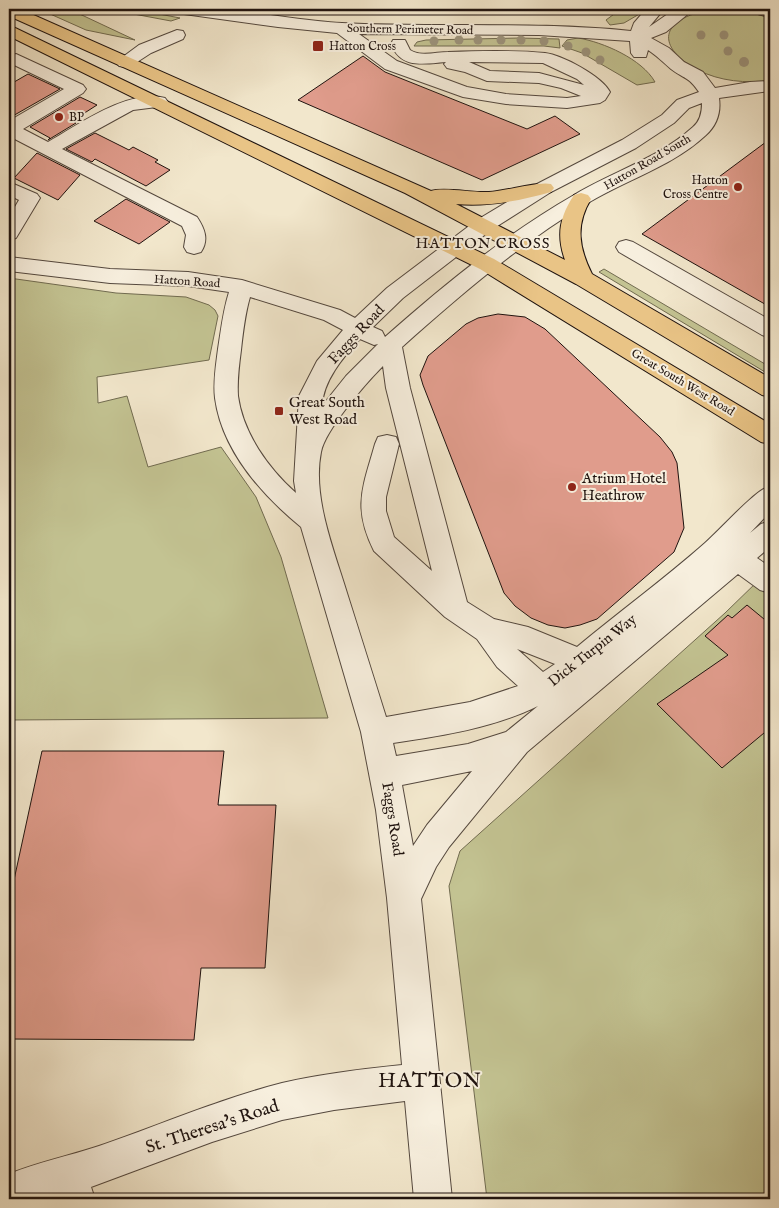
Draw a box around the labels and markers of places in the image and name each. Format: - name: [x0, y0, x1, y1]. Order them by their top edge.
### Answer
- marker: Hatton Cross: [311, 39, 325, 53]
- place label: Hatton Cross: [329, 39, 396, 54]
- place label: BP: [69, 110, 84, 125]
- marker: BP: [53, 111, 65, 123]
- place label: Hatton Cross Centre: [663, 173, 729, 202]
- marker: Hatton Cross Centre: [732, 181, 744, 193]
- place label: Great South West Road: [289, 393, 365, 429]
- marker: Great South West Road: [273, 405, 285, 417]
- place label: Atrium Hotel Heathrow: [581, 469, 667, 505]
- marker: Atrium Hotel Heathrow: [566, 481, 578, 493]

